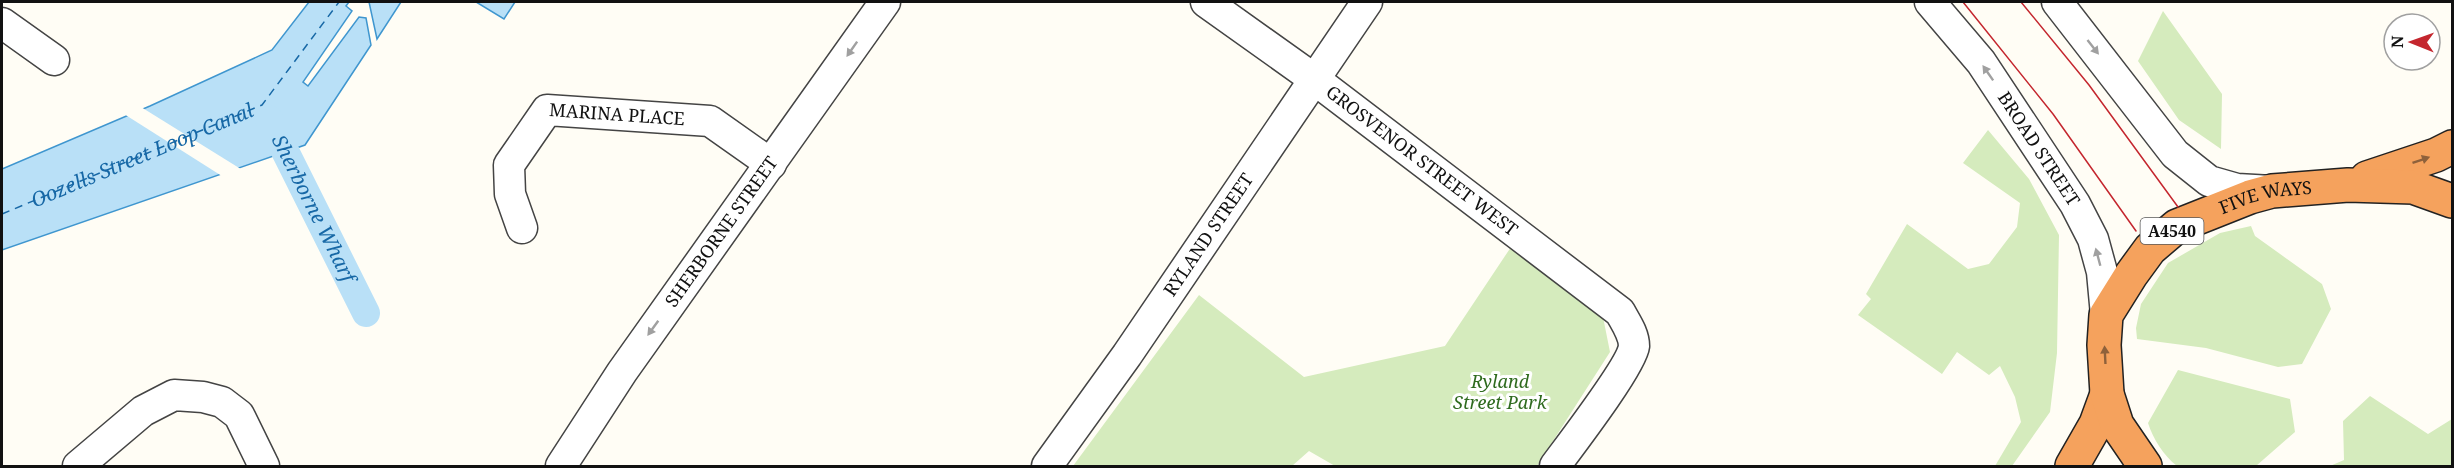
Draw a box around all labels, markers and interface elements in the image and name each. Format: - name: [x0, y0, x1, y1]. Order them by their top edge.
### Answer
- north arrow: [2382, 12, 2442, 72]
- text: N: [2386, 35, 2408, 48]
- one-way arrow: [2087, 40, 2099, 55]
- one-way arrow: [846, 41, 858, 57]
- one-way arrow: [1982, 65, 1994, 81]
- street label: GROSVENOR STREET WEST: [1322, 79, 1523, 241]
- street label: BROAD STREET: [1993, 87, 2086, 210]
- water label: Oozells Street Loop Canal: [27, 96, 257, 213]
- street label: MARINA PLACE: [548, 97, 686, 130]
- water label: Sherborne Wharf: [266, 130, 364, 290]
- street label: SHERBORNE STREET: [659, 151, 783, 311]
- one-way arrow: [2412, 154, 2430, 164]
- street label: RYLAND STREET: [1157, 168, 1258, 301]
- street label: FIVE WAYS: [2215, 175, 2313, 219]
- road number: A4540: [2140, 218, 2204, 244]
- one-way arrow: [2093, 248, 2102, 266]
- one-way arrow: [648, 320, 659, 336]
- one-way arrow: [2100, 345, 2109, 364]
- park label: Ryland Street Park: [1453, 369, 1548, 414]

